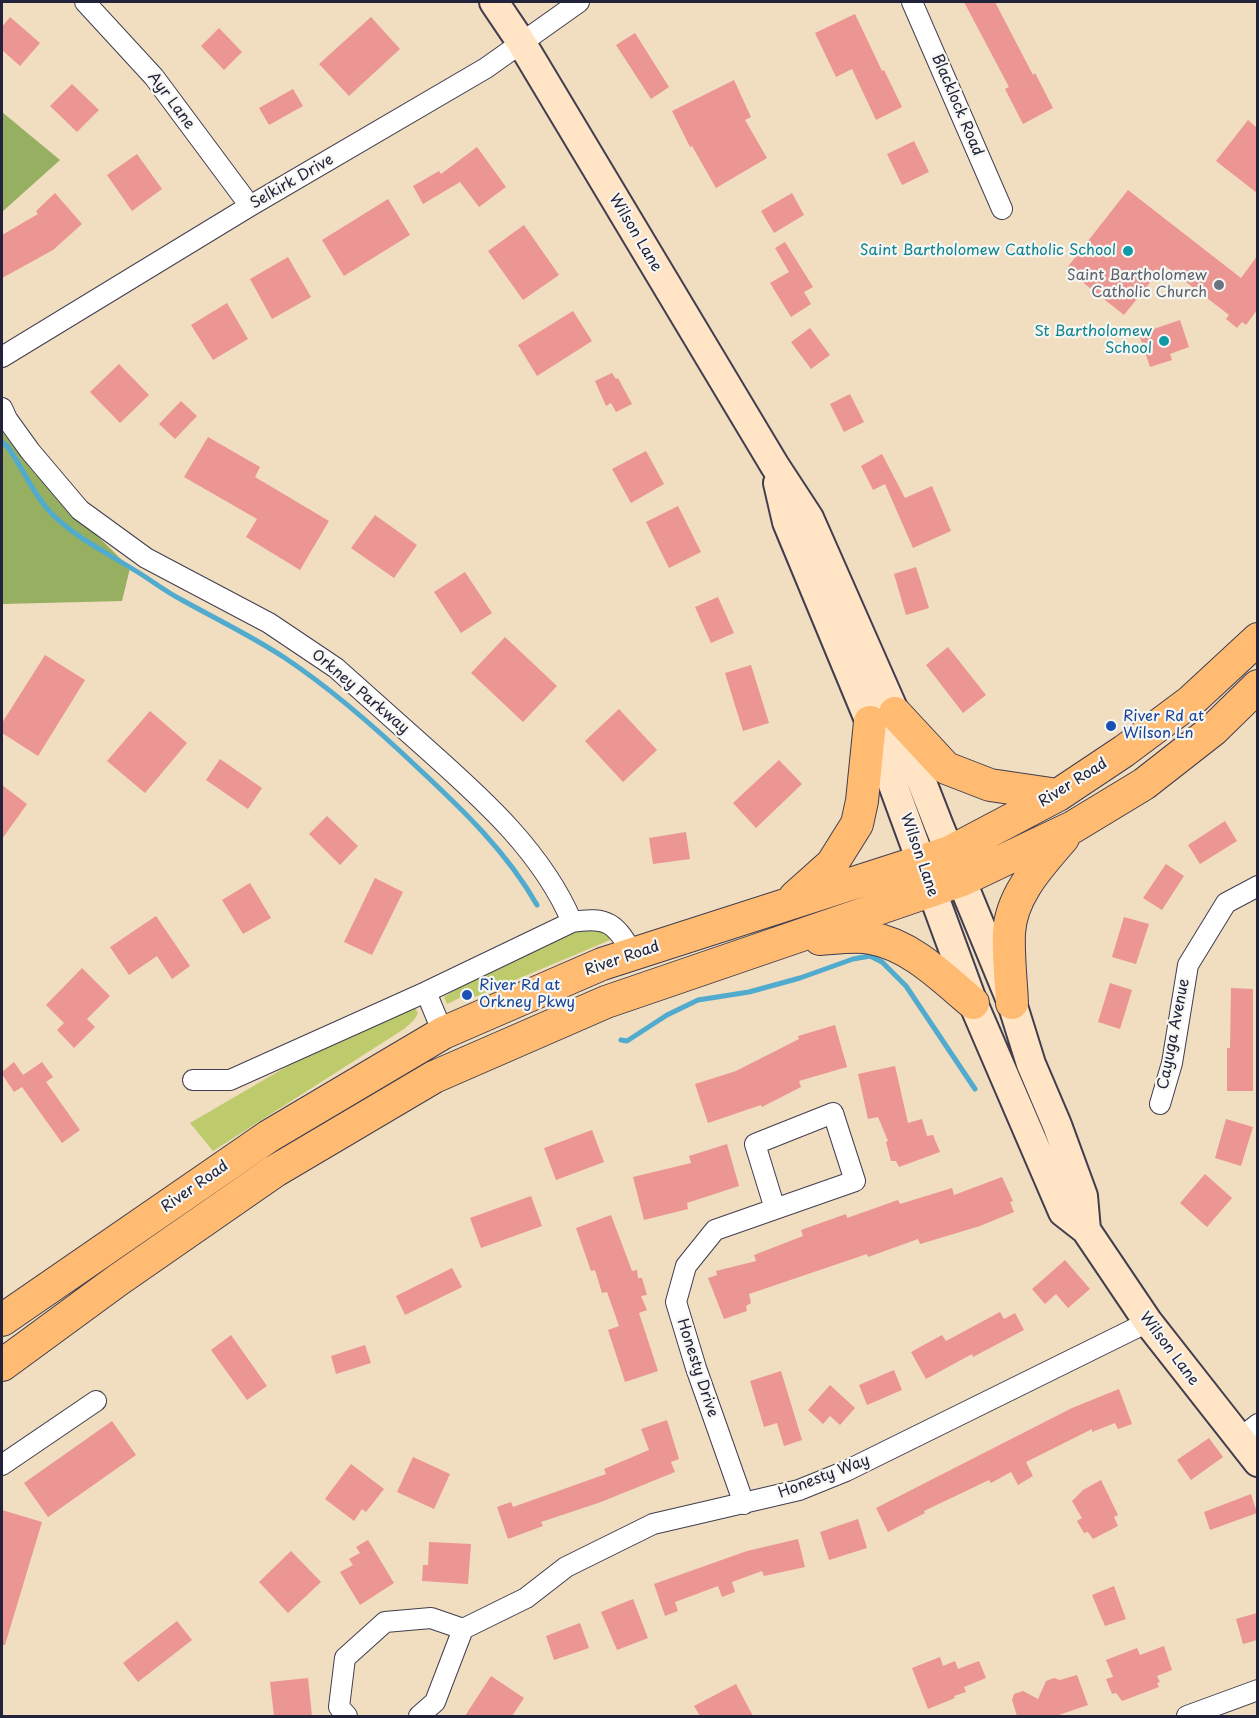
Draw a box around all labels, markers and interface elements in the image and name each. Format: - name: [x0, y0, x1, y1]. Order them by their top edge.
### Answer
- street label: Blacklock Road: [927, 51, 987, 159]
- street label: Ayr Lane: [144, 69, 198, 133]
- street label: Selkirk Drive: [247, 151, 337, 213]
- street label: Wilson Lane: [605, 191, 665, 275]
- place label: Saint Bartholomew Catholic School: [860, 242, 1116, 260]
- marker: Saint Bartholomew Catholic School: [1121, 244, 1135, 258]
- place label: Saint Bartholomew Catholic Church: [1067, 267, 1207, 302]
- marker: Saint Bartholomew Catholic Church: [1212, 278, 1226, 292]
- place label: St Bartholomew School: [1034, 323, 1152, 358]
- marker: St Bartholomew School: [1157, 334, 1171, 348]
- street label: Orkney Parkway: [308, 646, 412, 738]
- place label: River Rd at Wilson Ln: [1123, 708, 1204, 743]
- marker: River Rd at Wilson Ln: [1104, 719, 1118, 733]
- street label: River Road: [1035, 755, 1111, 811]
- street label: Wilson Lane: [896, 811, 942, 899]
- street label: River Road: [582, 938, 662, 980]
- place label: River Rd at Orkney Pkwy: [479, 977, 575, 1012]
- street label: Cayuga Avenue: [1154, 977, 1194, 1091]
- marker: River Rd at Orkney Pkwy: [460, 988, 474, 1002]
- street label: River Road: [158, 1157, 232, 1217]
- street label: Wilson Lane: [1135, 1309, 1203, 1389]
- street label: Honesty Drive: [673, 1317, 721, 1419]
- street label: Honesty Way: [776, 1451, 872, 1503]

